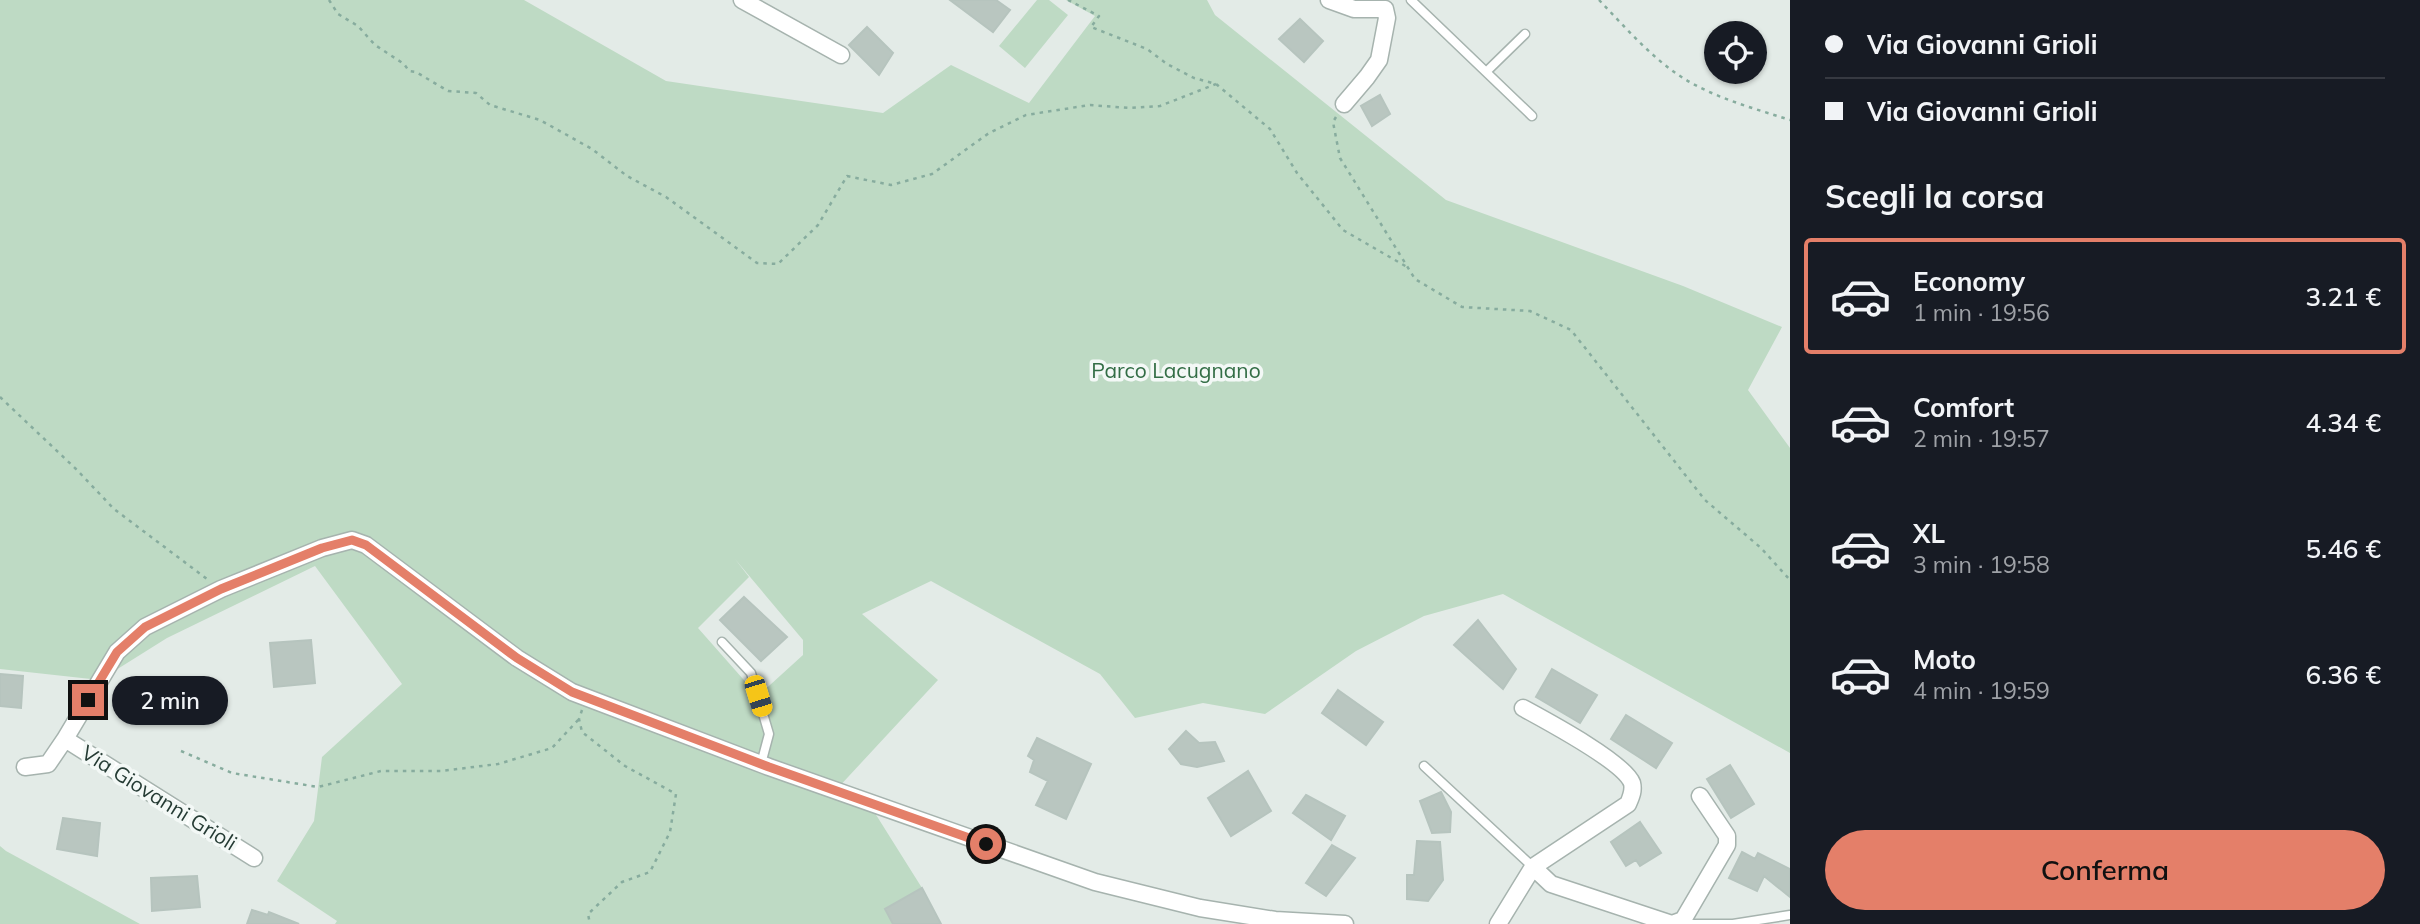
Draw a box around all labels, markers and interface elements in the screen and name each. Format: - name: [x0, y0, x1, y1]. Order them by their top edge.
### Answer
- map controls: [1704, 21, 1767, 84]
- button: locate: [1704, 21, 1767, 84]
- text: Via Giovanni Grioli: [1867, 28, 2097, 61]
- text: Via Giovanni Grioli: [1867, 95, 2097, 128]
- text: Scegli la corsa: [1825, 176, 2044, 216]
- icon: car: [1829, 265, 1892, 328]
- text: Economy: [1913, 265, 2025, 298]
- text: 3.21 €: [2305, 280, 2381, 313]
- text: 1 min · 19:56: [1913, 298, 2050, 327]
- park label: Parco Lacugnano: [1091, 357, 1261, 383]
- icon: car: [1829, 391, 1892, 454]
- text: Comfort: [1913, 391, 2014, 424]
- text: 4.34 €: [2305, 406, 2381, 439]
- text: 2 min · 19:57: [1913, 424, 2050, 453]
- icon: car: [1829, 517, 1892, 580]
- text: XL: [1913, 517, 1945, 550]
- text: 5.46 €: [2305, 532, 2381, 565]
- text: 3 min · 19:58: [1913, 550, 2050, 579]
- icon: car: [1829, 643, 1892, 706]
- text: Moto: [1913, 643, 1976, 676]
- text: 6.36 €: [2305, 658, 2381, 691]
- car: [742, 673, 775, 719]
- callout: 2 min: [112, 676, 228, 724]
- text: 4 min · 19:59: [1913, 676, 2050, 705]
- route end: [72, 684, 104, 716]
- text: 2 min: [140, 686, 200, 715]
- street label: Via Giovanni Grioli: [77, 739, 242, 855]
- route start: [970, 828, 1002, 860]
- button: Conferma: [1825, 830, 2385, 910]

